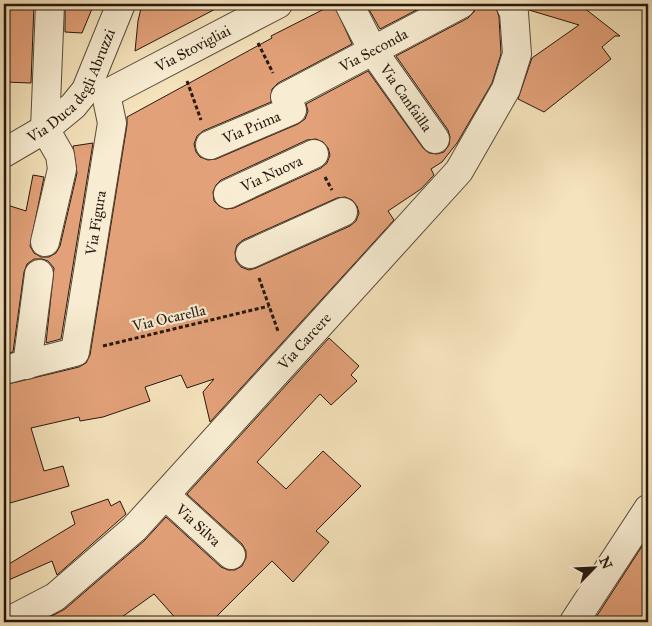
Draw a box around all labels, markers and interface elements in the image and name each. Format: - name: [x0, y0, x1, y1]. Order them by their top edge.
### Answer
- street label: Via Stovigliai: [151, 21, 234, 76]
- street label: Via Seconda: [335, 24, 411, 76]
- street label: Via Duca degli Abruzzi: [23, 26, 119, 147]
- street label: Via Canfailla: [375, 60, 436, 136]
- street label: Via Prima: [219, 107, 284, 148]
- street label: Via Nuova: [237, 151, 306, 196]
- street label: Via Figura: [82, 189, 110, 258]
- street label: Via Ocarella: [130, 301, 208, 335]
- street label: Via Carcere: [273, 309, 335, 374]
- street label: Via Silva: [171, 500, 225, 551]
- north arrow: [570, 544, 620, 594]
- text: N: [595, 554, 616, 572]

